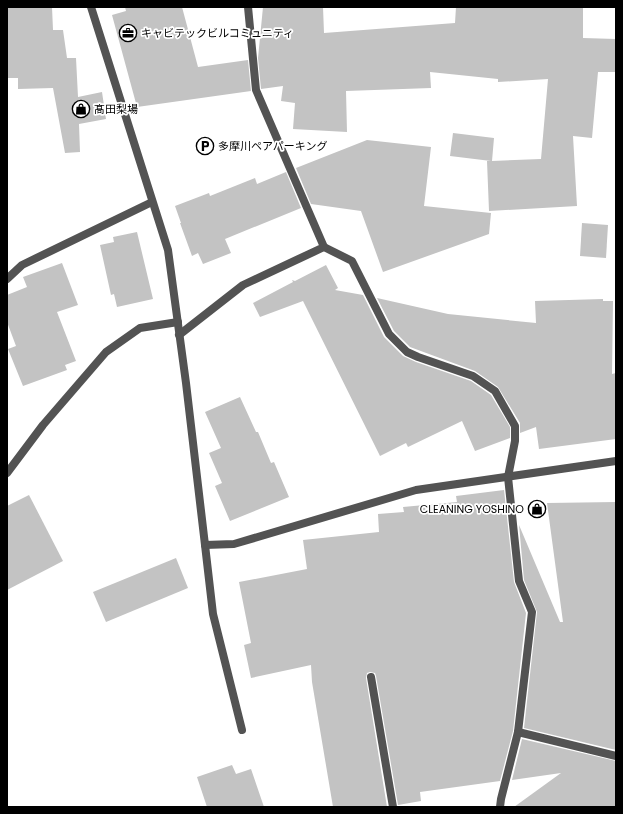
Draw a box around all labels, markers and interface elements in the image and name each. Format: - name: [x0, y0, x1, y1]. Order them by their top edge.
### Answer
- office icon: キャビテックビルコミュニティ: [118, 23, 138, 43]
- place label: キャビテックビルコミュニティ: [141, 25, 294, 41]
- shop icon: 髙田梨場: [71, 99, 91, 119]
- place label: 髙田梨場: [94, 101, 138, 117]
- parking icon: 多摩川ペアパーキング: [195, 136, 215, 156]
- place label: 多摩川ペアパーキング: [218, 138, 327, 154]
- shop icon: CLEANING YOSHINO: [527, 499, 547, 519]
- place label: CLEANING YOSHINO: [420, 501, 524, 517]

